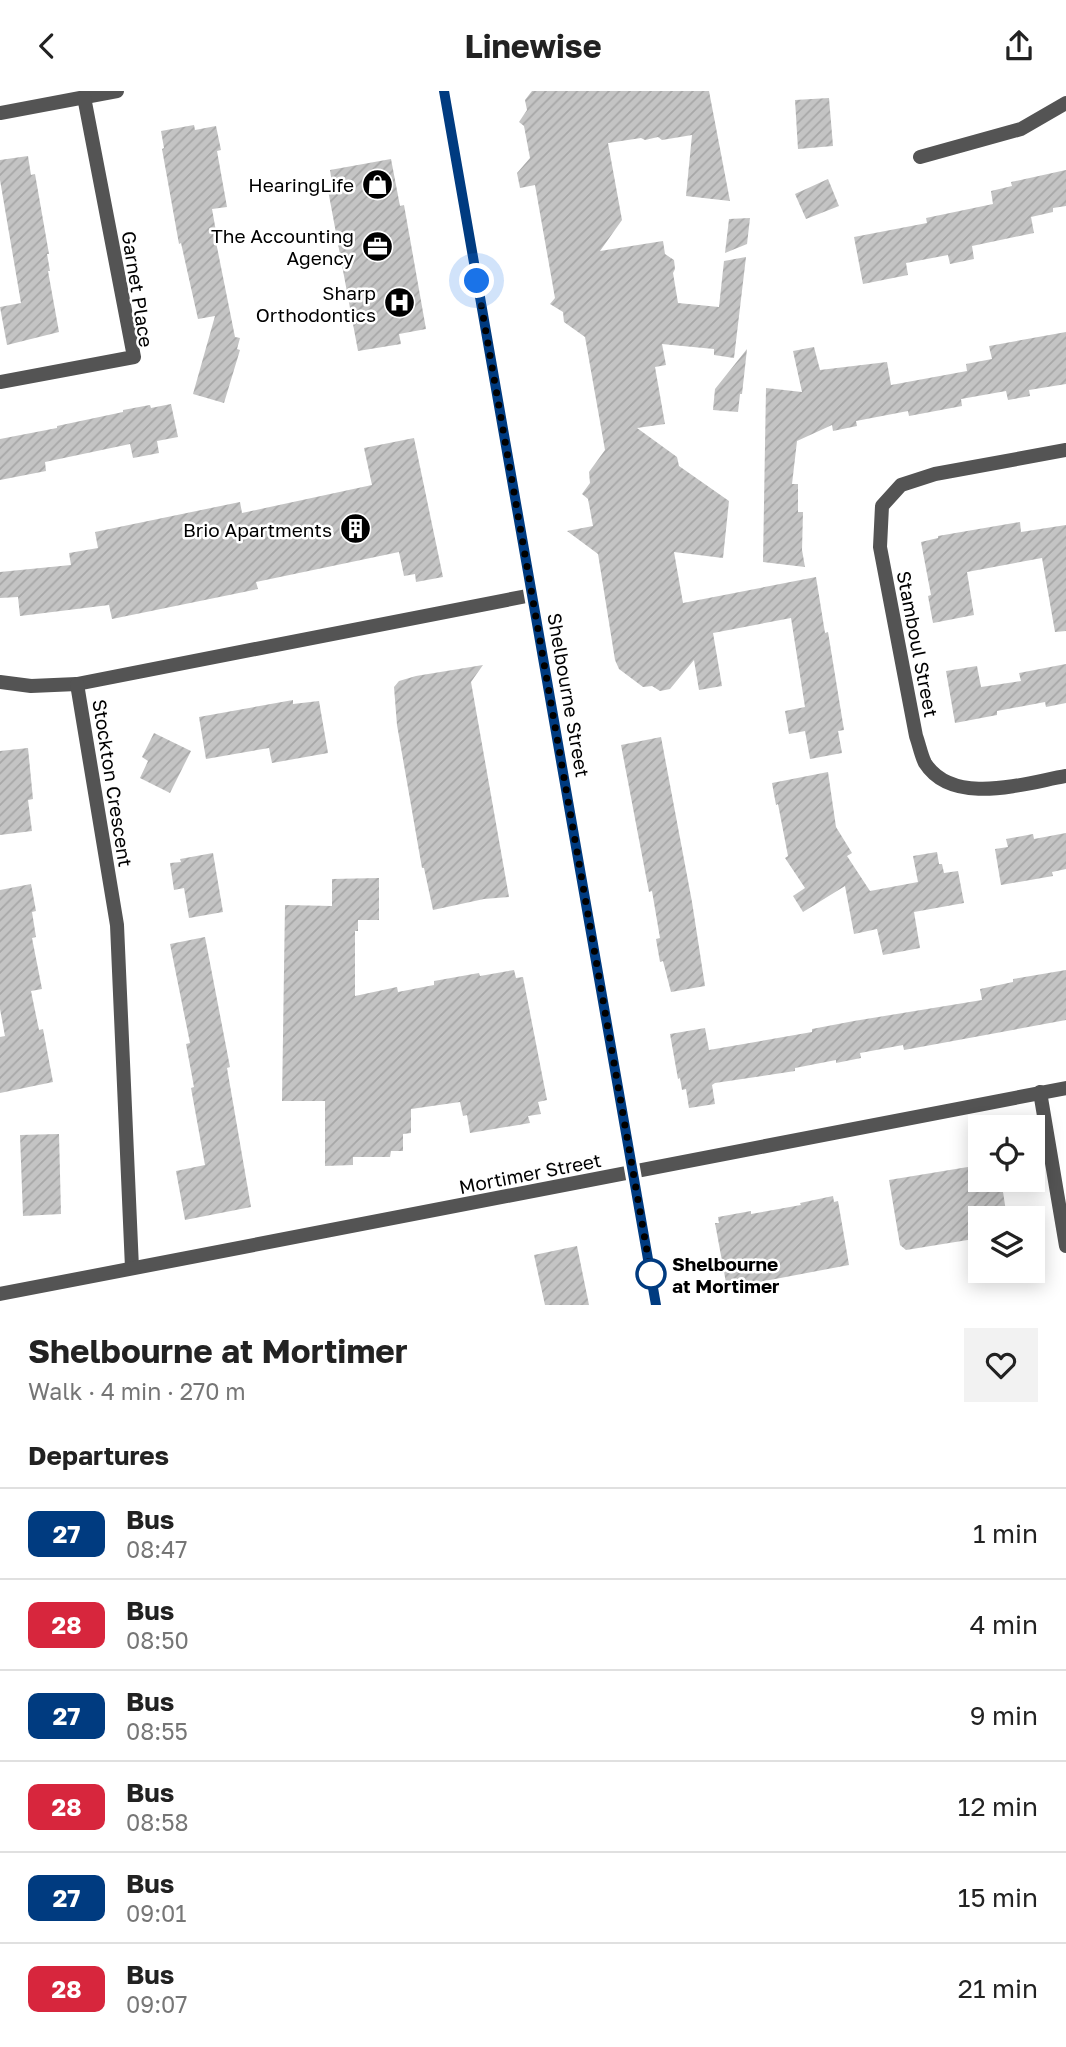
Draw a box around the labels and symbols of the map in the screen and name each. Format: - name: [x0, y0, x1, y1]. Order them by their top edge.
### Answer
- shop icon: HearingLife: [360, 167, 394, 201]
- place label: HearingLife: [248, 173, 354, 196]
- place label: The Accounting Agency: [211, 224, 354, 269]
- street label: Garnet Place: [117, 229, 159, 349]
- office icon: The Accounting Agency: [360, 229, 394, 263]
- your location: [459, 263, 494, 298]
- place label: Sharp Orthodontics: [256, 281, 376, 326]
- hospital icon: Sharp Orthodontics: [382, 286, 416, 320]
- building icon: Brio Apartments: [338, 512, 372, 546]
- place label: Brio Apartments: [183, 518, 332, 541]
- street label: Stamboul Street: [893, 569, 943, 719]
- street label: Shelbourne Street: [543, 611, 595, 779]
- street label: Stockton Crescent: [88, 698, 138, 868]
- street label: Mortimer Street: [457, 1148, 603, 1198]
- place label: Shelbourne at Mortimer: [672, 1252, 780, 1297]
- marker: Shelbourne at Mortimer: [636, 1259, 666, 1289]

